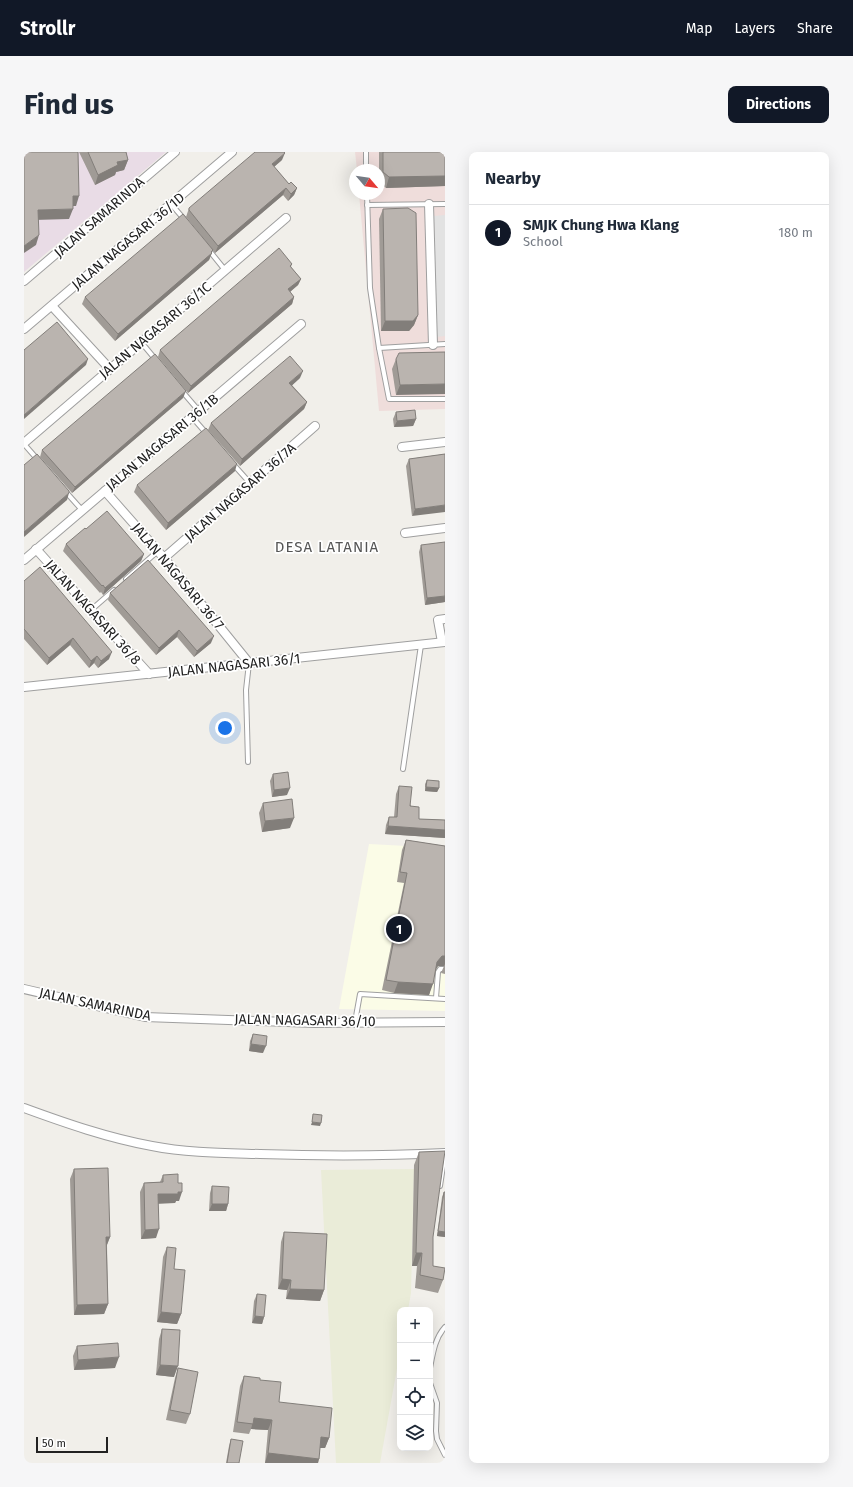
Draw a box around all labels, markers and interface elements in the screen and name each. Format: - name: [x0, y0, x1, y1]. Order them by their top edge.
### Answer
- text: Strollr: [20, 17, 75, 40]
- text: Map: [686, 20, 712, 37]
- text: Layers: [734, 20, 775, 37]
- text: Share: [797, 20, 833, 37]
- button: Directions: [728, 86, 829, 123]
- text: Find us: [24, 88, 114, 121]
- north arrow: [349, 164, 385, 200]
- text: Nearby: [485, 168, 540, 189]
- street label: JALAN SAMARINDA: [51, 174, 148, 261]
- street label: JALAN NAGASARI 36/1D: [68, 189, 188, 294]
- text: SMJK Chung Hwa Klang: [523, 216, 679, 234]
- text: 1: [495, 225, 501, 240]
- text: 180 m: [778, 225, 813, 240]
- text: School: [523, 234, 563, 249]
- street label: JALAN NAGASARI 36/1C: [96, 278, 215, 382]
- street label: JALAN NAGASARI 36/1B: [102, 390, 222, 495]
- street label: JALAN NAGASARI 36/7A: [181, 439, 299, 545]
- street label: JALAN NAGASARI 36/7: [128, 519, 227, 633]
- district label: DESA LATANIA: [275, 538, 379, 556]
- street label: JALAN NAGASARI 36/8: [41, 556, 144, 669]
- street label: JALAN NAGASARI 36/1: [167, 650, 301, 681]
- your location: [215, 718, 235, 738]
- pin: 1: [386, 914, 412, 944]
- street label: JALAN SAMARINDA: [37, 984, 152, 1025]
- street label: JALAN NAGASARI 36/10: [234, 1011, 376, 1030]
- map controls: [397, 1307, 433, 1451]
- button: +: [397, 1307, 433, 1343]
- button: −: [397, 1343, 433, 1379]
- button: locate: [397, 1379, 433, 1415]
- button: layers: [397, 1415, 433, 1451]
- scale bar: [36, 1435, 108, 1454]
- text: 50 m: [42, 1437, 66, 1450]

